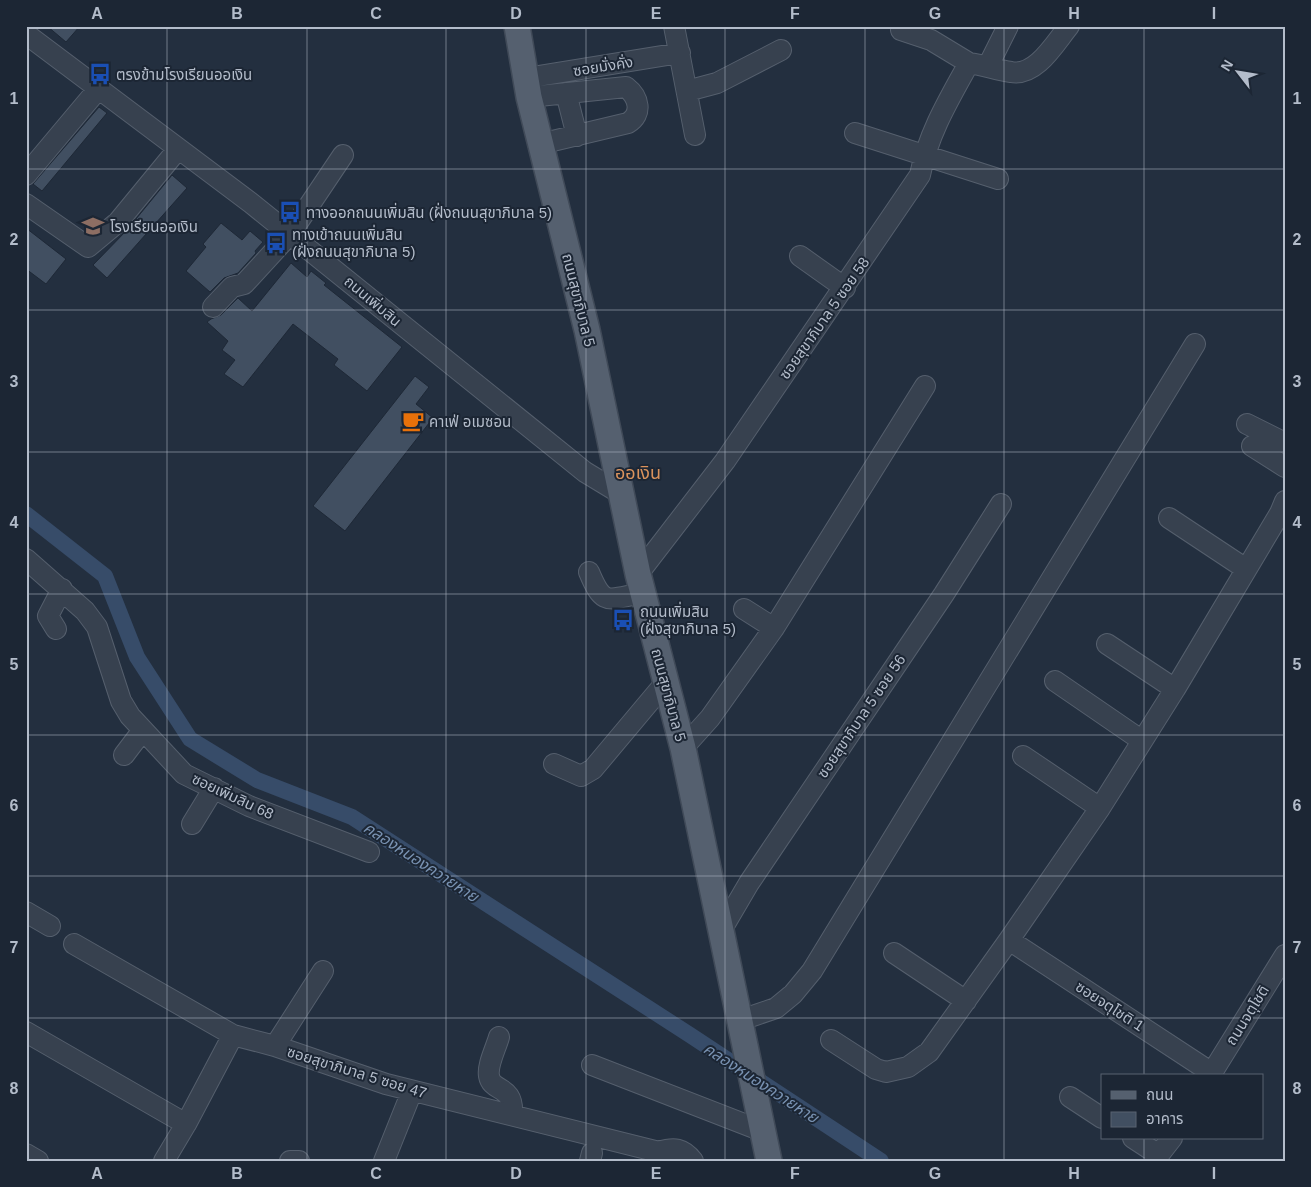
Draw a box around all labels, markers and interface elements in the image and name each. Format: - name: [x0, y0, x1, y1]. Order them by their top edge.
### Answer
- text: A: [91, 5, 103, 22]
- text: B: [231, 5, 243, 22]
- text: C: [370, 5, 382, 22]
- text: D: [510, 5, 522, 22]
- text: E: [651, 5, 662, 22]
- text: F: [790, 5, 800, 22]
- text: G: [929, 5, 941, 22]
- text: H: [1068, 5, 1080, 22]
- text: I: [1212, 5, 1216, 22]
- north arrow: [1214, 48, 1264, 98]
- street label: ซอยมั่งคั่ง: [572, 52, 634, 79]
- text: N: [1217, 57, 1236, 74]
- bus stop icon: ตรงข้ามโรงเรียนออเงิน: [87, 61, 113, 87]
- place label: ตรงข้ามโรงเรียนออเงิน: [116, 66, 252, 83]
- text: 1: [10, 90, 19, 107]
- text: 1: [1293, 90, 1302, 107]
- bus stop icon: ทางออกถนนเพิ่มสิน (ฝั่งถนนสุขาภิบาล 5): [277, 199, 303, 225]
- place label: ทางออกถนนเพิ่มสิน (ฝั่งถนนสุขาภิบาล 5): [306, 202, 552, 222]
- school or university icon: โรงเรียนออเงิน: [80, 213, 106, 239]
- place label: โรงเรียนออเงิน: [110, 218, 198, 235]
- place label: ทางเข้าถนนเพิ่มสิน (ฝั่งถนนสุขาภิบาล 5): [292, 224, 415, 261]
- bus stop icon: ทางเข้าถนนเพิ่มสิน (ฝั่งถนนสุขาภิบาล 5): [263, 230, 289, 256]
- text: 2: [10, 231, 19, 248]
- text: 2: [1293, 231, 1302, 248]
- street label: ถนนสุขาภิบาล 5: [558, 252, 599, 349]
- street label: ซอยสุขาภิบาล 5 ซอย 58: [775, 254, 873, 383]
- street label: ถนนเพิ่มสิน: [341, 271, 406, 330]
- text: 3: [10, 373, 19, 390]
- text: 3: [1293, 373, 1302, 390]
- cafe icon: คาเฟ่ อเมซอน: [400, 408, 426, 434]
- place label: คาเฟ่ อเมซอน: [429, 413, 511, 430]
- district label: ออเงิน: [615, 463, 661, 483]
- text: 4: [10, 514, 19, 531]
- text: 4: [1293, 514, 1302, 531]
- place label: ถนนเพิ่มสิน (ฝั่งสุขาภิบาล 5): [640, 601, 736, 638]
- bus stop icon: ถนนเพิ่มสิน (ฝั่งสุขาภิบาล 5): [610, 607, 636, 633]
- street label: ถนนสุขาภิบาล 5: [647, 647, 690, 744]
- street label: ซอยสุขาภิบาล 5 ซอย 56: [813, 651, 909, 781]
- text: 5: [10, 656, 19, 673]
- text: 5: [1293, 656, 1302, 673]
- street label: ซอยเพิ่มสิน 68: [189, 769, 277, 822]
- text: 6: [10, 797, 19, 814]
- text: 6: [1293, 797, 1302, 814]
- water label: คลองหนองควายหาย: [361, 819, 483, 906]
- text: 7: [10, 939, 19, 956]
- text: 7: [1293, 939, 1302, 956]
- street label: ซอยจตุโชติ 1: [1072, 978, 1147, 1035]
- street label: ถนนจตุโชติ: [1222, 982, 1273, 1049]
- water label: คลองหนองควายหาย: [701, 1040, 823, 1127]
- street label: ซอยสุขาภิบาล 5 ซอย 47: [285, 1043, 429, 1102]
- legend: [1101, 1074, 1264, 1140]
- text: 8: [10, 1080, 19, 1097]
- text: 8: [1293, 1080, 1302, 1097]
- text: ถนน: [1146, 1086, 1173, 1103]
- text: อาคาร: [1146, 1110, 1183, 1127]
- text: A: [91, 1165, 103, 1182]
- text: B: [231, 1165, 243, 1182]
- text: C: [370, 1165, 382, 1182]
- text: D: [510, 1165, 522, 1182]
- text: E: [651, 1165, 662, 1182]
- text: F: [790, 1165, 800, 1182]
- text: G: [929, 1165, 941, 1182]
- text: H: [1068, 1165, 1080, 1182]
- text: I: [1212, 1165, 1216, 1182]

